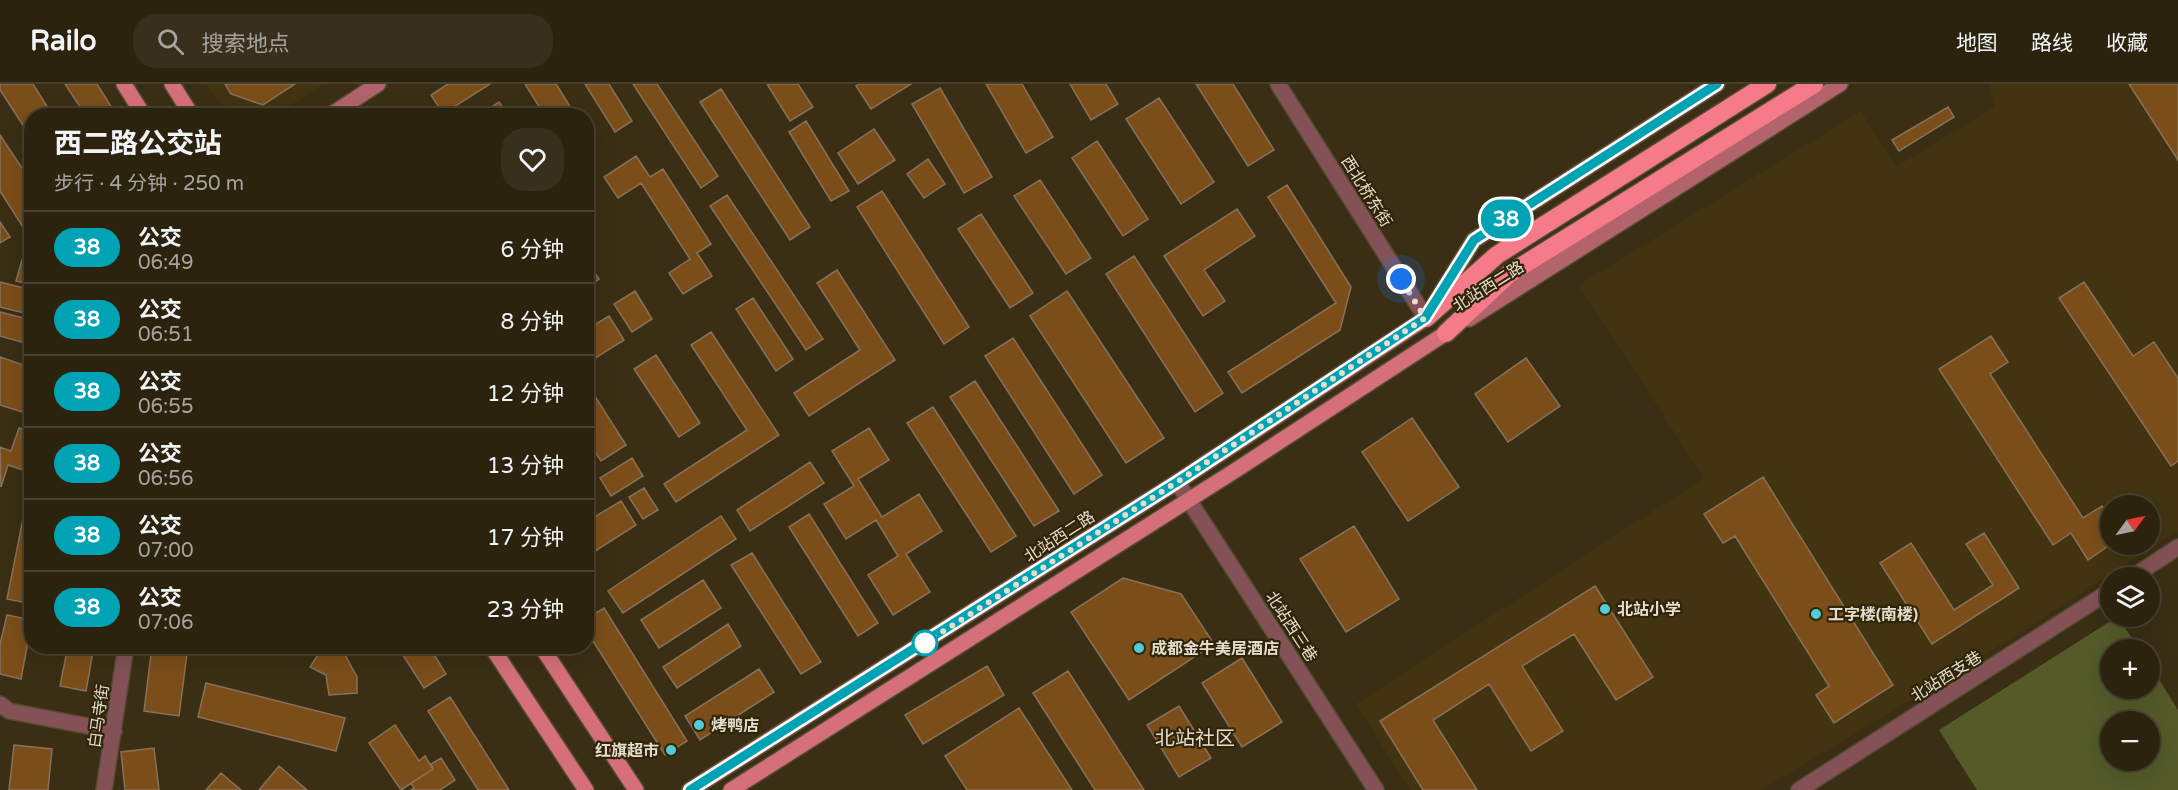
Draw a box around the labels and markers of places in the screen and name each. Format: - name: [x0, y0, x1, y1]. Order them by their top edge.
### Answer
- place label: 北站小学: [1617, 600, 1681, 620]
- marker: 北站小学: [1598, 602, 1612, 616]
- place label: 工字楼(南楼): [1828, 605, 1918, 625]
- marker: 工字楼(南楼): [1809, 607, 1823, 621]
- unlabelled marker: [912, 630, 938, 656]
- place label: 成都金牛美居酒店: [1151, 639, 1279, 659]
- marker: 成都金牛美居酒店: [1132, 641, 1146, 655]
- place label: 烤鸭店: [711, 716, 759, 736]
- marker: 烤鸭店: [692, 718, 706, 732]
- place label: 红旗超市: [595, 741, 659, 761]
- marker: 红旗超市: [664, 743, 678, 757]

